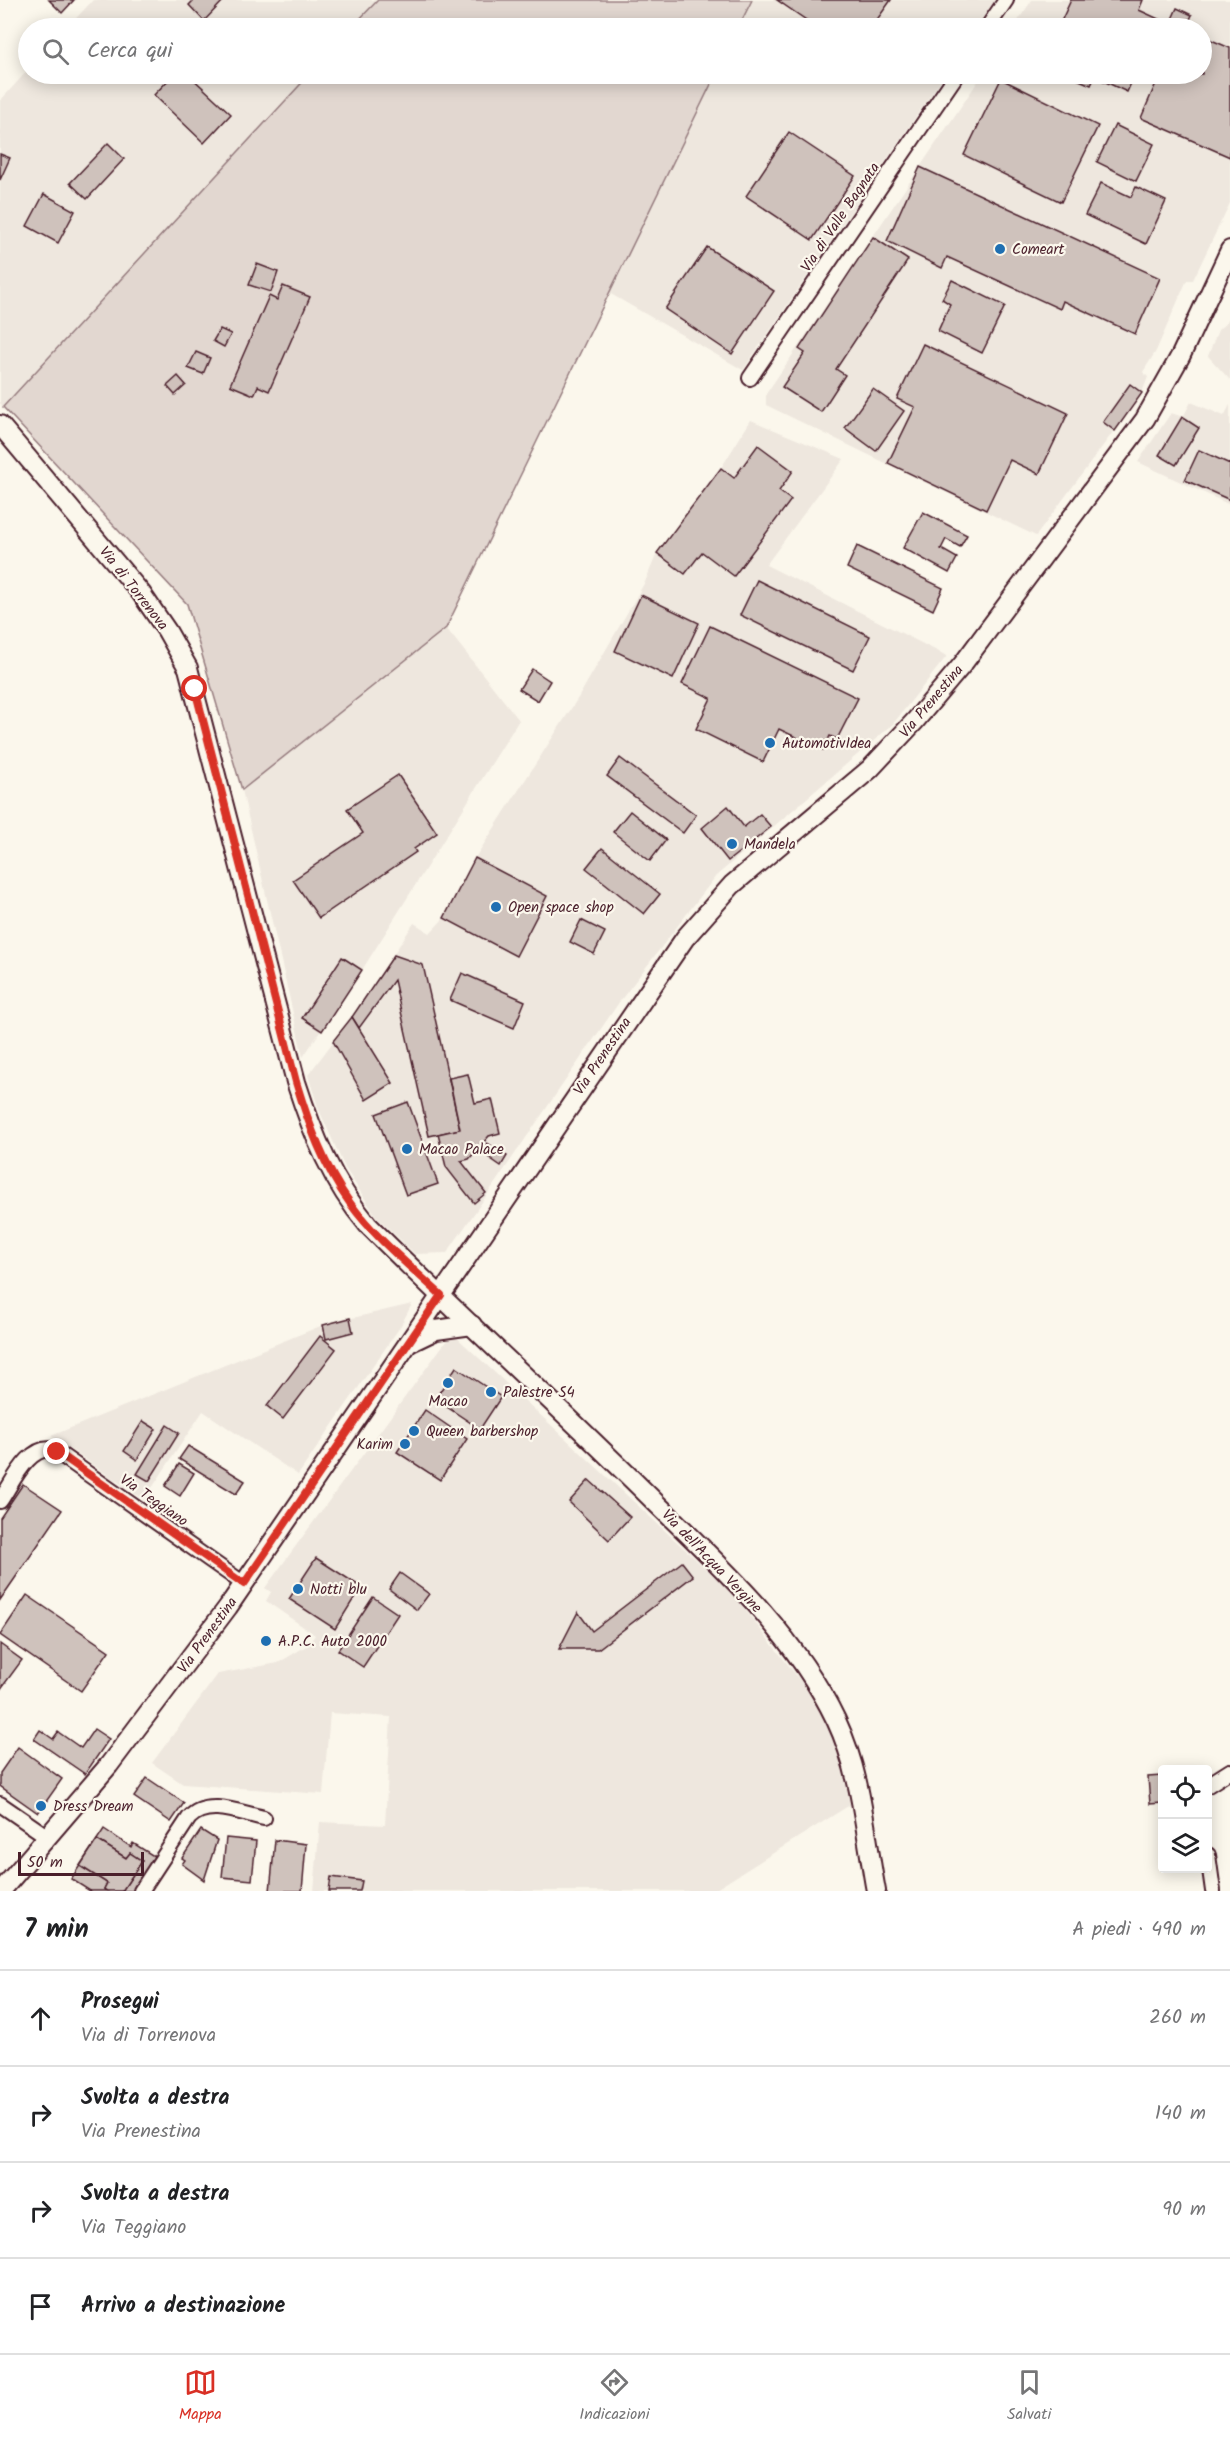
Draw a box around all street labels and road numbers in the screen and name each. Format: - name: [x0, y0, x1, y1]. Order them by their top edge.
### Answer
- street label: Via di Valle Bagnata: [795, 158, 887, 277]
- street label: Via di Torrenova: [93, 541, 174, 636]
- street label: Via Prenestina: [894, 659, 970, 744]
- street label: Via Prenestina: [568, 1013, 638, 1101]
- street label: Via Teggiano: [114, 1468, 193, 1533]
- street label: Via dell'Acqua Vergine: [655, 1504, 768, 1619]
- street label: Via Prenestina: [172, 1592, 244, 1679]

